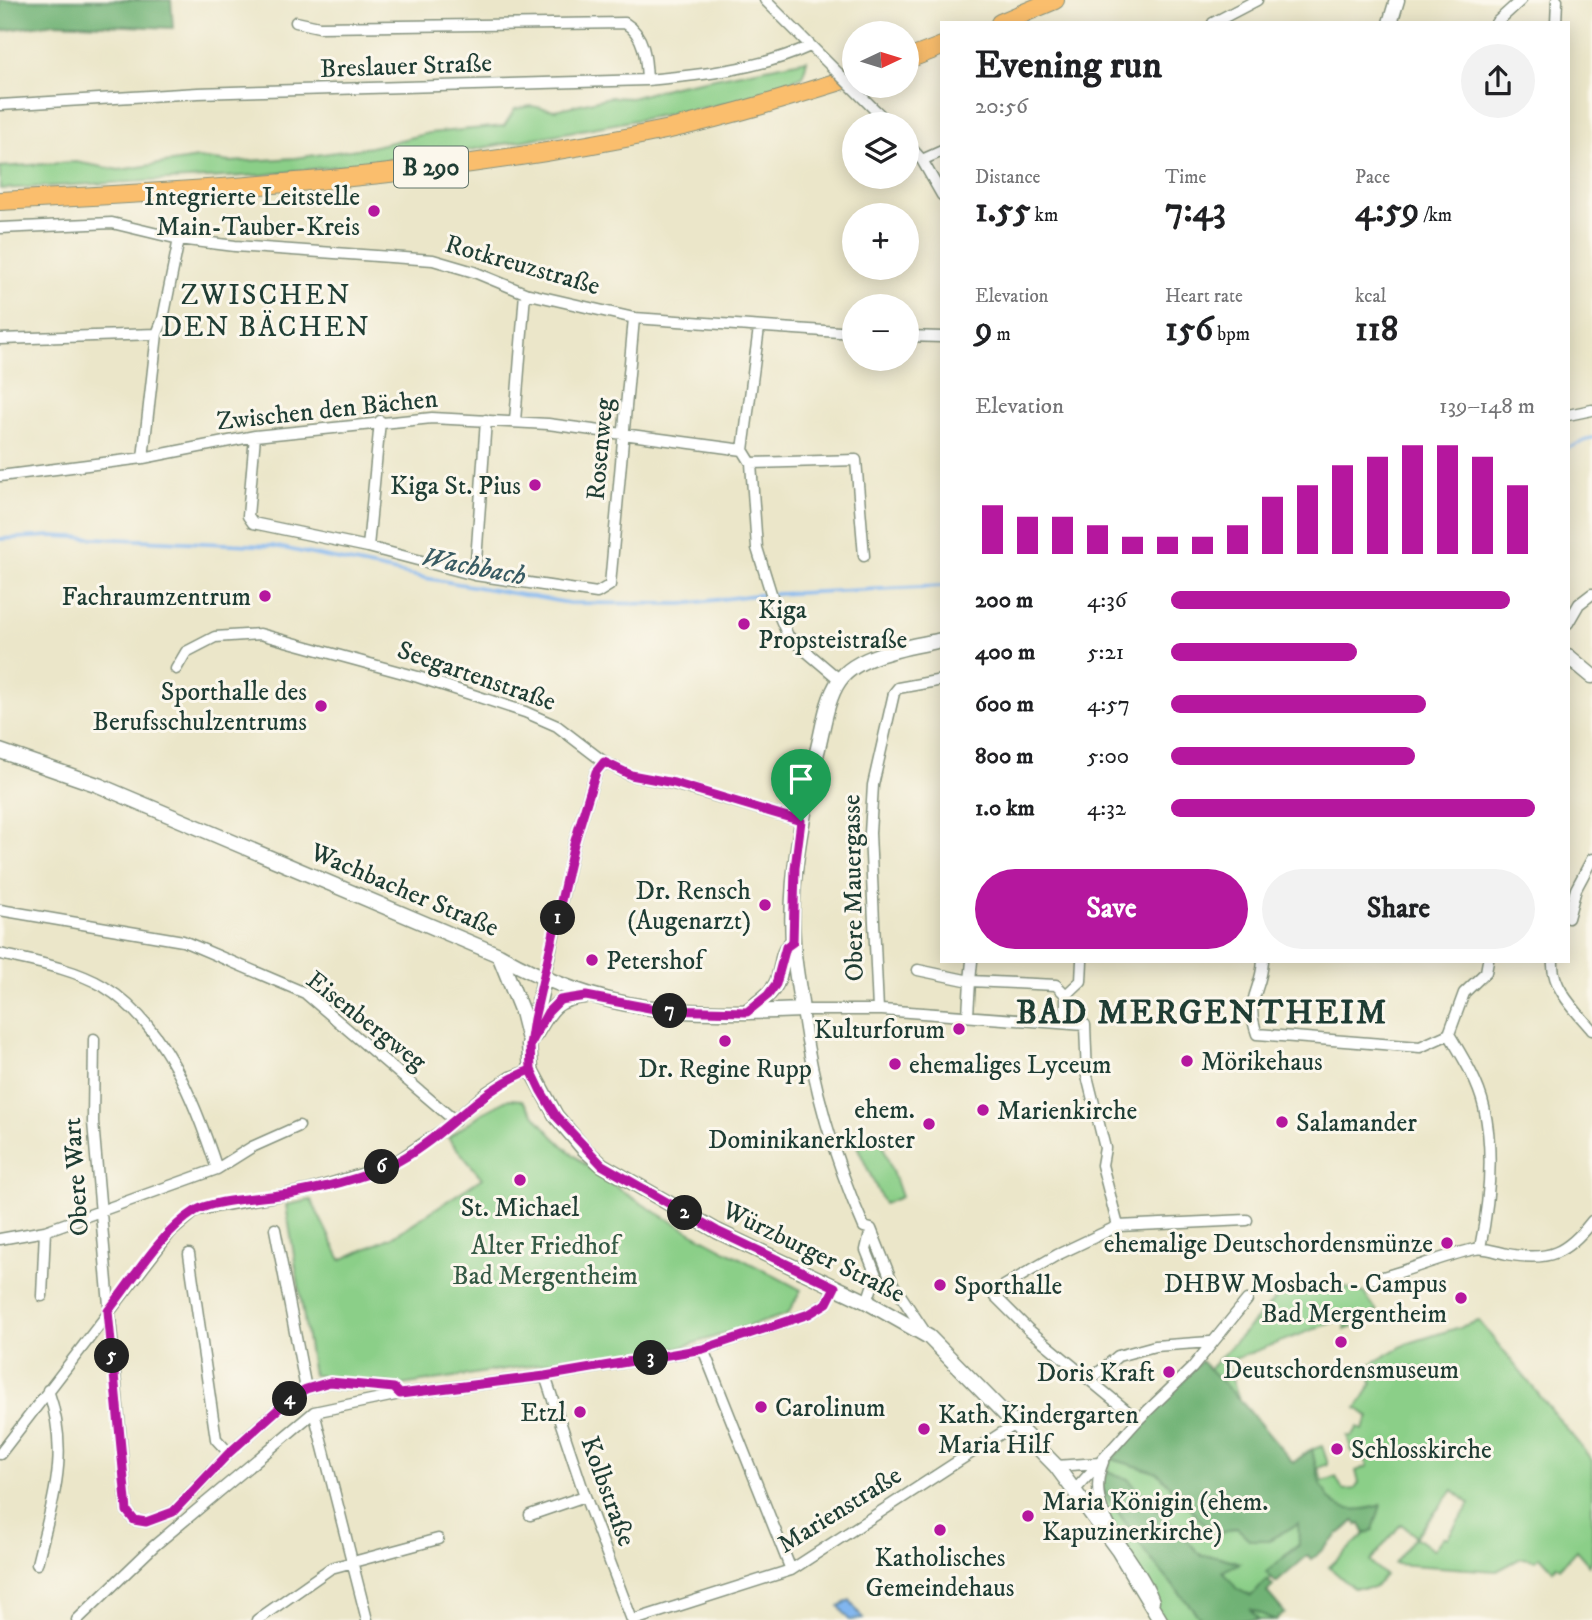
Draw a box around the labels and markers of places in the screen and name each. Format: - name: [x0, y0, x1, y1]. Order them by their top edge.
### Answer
- place label: Integrierte Leitstelle Main-Tauber-Kreis: [144, 181, 360, 244]
- marker: Integrierte Leitstelle Main-Tauber-Kreis: [366, 203, 382, 219]
- place label: Kiga St. Pius: [390, 470, 521, 503]
- marker: Kiga St. Pius: [527, 477, 543, 493]
- place label: Fachraumzentrum: [62, 581, 251, 614]
- marker: Fachraumzentrum: [257, 588, 273, 604]
- place label: Kiga Propsteistraße: [758, 594, 907, 657]
- marker: Kiga Propsteistraße: [736, 616, 752, 632]
- place label: Sporthalle des Berufsschulzentrums: [93, 676, 307, 739]
- marker: Sporthalle des Berufsschulzentrums: [313, 698, 329, 714]
- pin: [771, 749, 831, 821]
- place label: Dr. Rensch (Augenarzt): [627, 875, 751, 938]
- marker: Dr. Rensch (Augenarzt): [757, 897, 773, 913]
- pin: 1: [540, 900, 576, 936]
- place label: Petershof: [606, 945, 707, 978]
- marker: Petershof: [584, 952, 600, 968]
- pin: 7: [652, 993, 688, 1028]
- place label: Kulturforum: [814, 1014, 945, 1047]
- marker: Kulturforum: [951, 1021, 967, 1037]
- marker: Dr. Regine Rupp: [717, 1033, 733, 1049]
- place label: Mörikehaus: [1201, 1046, 1323, 1079]
- place label: ehemaliges Lyceum: [909, 1049, 1112, 1082]
- place label: Dr. Regine Rupp: [638, 1053, 812, 1086]
- marker: Mörikehaus: [1179, 1053, 1195, 1069]
- marker: ehemaliges Lyceum: [887, 1056, 903, 1072]
- place label: ehem. Dominikanerkloster: [708, 1094, 915, 1157]
- place label: Marienkirche: [997, 1095, 1137, 1128]
- marker: Marienkirche: [975, 1102, 991, 1118]
- place label: Salamander: [1296, 1107, 1417, 1140]
- marker: Salamander: [1274, 1114, 1290, 1130]
- marker: ehem. Dominikanerkloster: [921, 1116, 937, 1132]
- pin: 6: [364, 1150, 400, 1184]
- marker: St. Michael: [512, 1172, 528, 1188]
- place label: St. Michael: [461, 1192, 579, 1225]
- pin: 2: [668, 1196, 702, 1230]
- place label: ehemalige Deutschordensmünze: [1104, 1228, 1433, 1261]
- marker: ehemalige Deutschordensmünze: [1439, 1235, 1455, 1251]
- place label: DHBW Mosbach - Campus Bad Mergentheim: [1164, 1268, 1447, 1331]
- place label: Sporthalle: [954, 1270, 1062, 1303]
- marker: Sporthalle: [932, 1277, 948, 1293]
- marker: DHBW Mosbach - Campus Bad Mergentheim: [1453, 1290, 1469, 1306]
- marker: Deutschordensmuseum: [1333, 1334, 1349, 1350]
- pin: 5: [94, 1338, 130, 1374]
- pin: 3: [634, 1340, 668, 1376]
- place label: Deutschordensmuseum: [1223, 1354, 1459, 1387]
- place label: Doris Kraft: [1037, 1357, 1155, 1390]
- marker: Doris Kraft: [1161, 1364, 1177, 1380]
- pin: 4: [272, 1382, 308, 1416]
- place label: Carolinum: [775, 1392, 886, 1425]
- place label: Etzl: [520, 1397, 566, 1430]
- marker: Carolinum: [753, 1399, 769, 1415]
- place label: Kath. Kindergarten Maria Hilf: [938, 1399, 1139, 1462]
- marker: Etzl: [572, 1404, 588, 1420]
- marker: Kath. Kindergarten Maria Hilf: [916, 1421, 932, 1437]
- place label: Schlosskirche: [1351, 1434, 1492, 1467]
- marker: Schlosskirche: [1329, 1441, 1345, 1457]
- place label: Maria Königin (ehem. Kapuzinerkirche): [1042, 1486, 1269, 1549]
- marker: Maria Königin (ehem. Kapuzinerkirche): [1020, 1508, 1036, 1524]
- marker: Katholisches Gemeindehaus: [932, 1522, 948, 1538]
- place label: Katholisches Gemeindehaus: [865, 1542, 1015, 1605]

